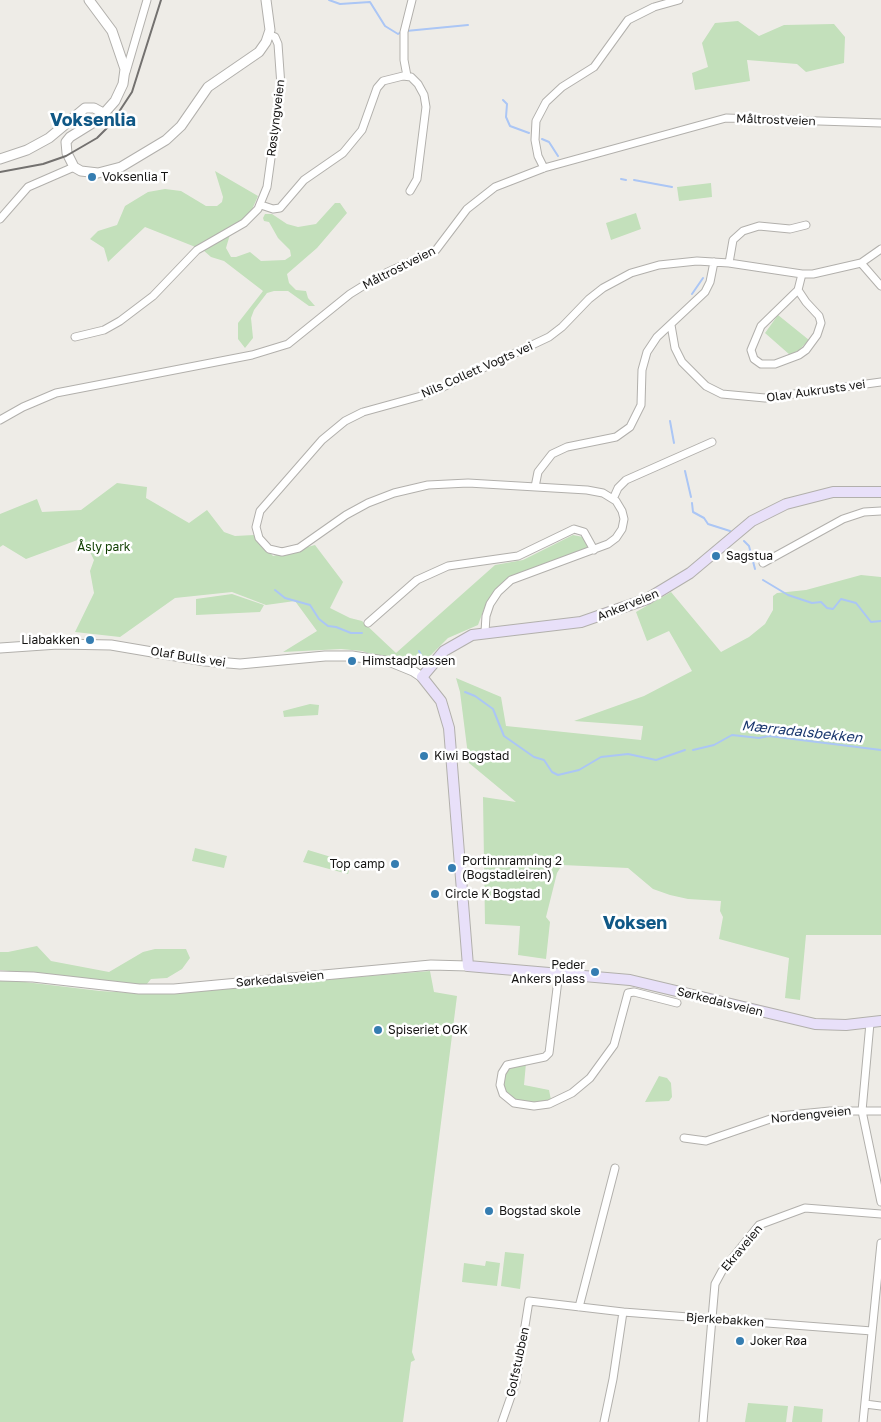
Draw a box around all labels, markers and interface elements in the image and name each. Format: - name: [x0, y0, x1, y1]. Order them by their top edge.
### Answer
- street label: Røslyngveien: [264, 79, 288, 157]
- district label: Voksenlia: [50, 109, 136, 131]
- street label: Måltrostveien: [736, 111, 816, 129]
- place label: Voksenlia T: [102, 170, 168, 184]
- marker: Voksenlia T: [86, 171, 98, 183]
- street label: Måltrostveien: [360, 244, 438, 292]
- street label: Nils Collett Vogts vei: [419, 339, 535, 401]
- street label: Olav Aukrusts vei: [766, 377, 866, 405]
- park label: Åsly park: [77, 540, 131, 554]
- place label: Sagstua: [726, 549, 773, 563]
- marker: Sagstua: [710, 550, 722, 562]
- street label: Ankerveien: [595, 586, 661, 624]
- place label: Liabakken: [21, 633, 80, 647]
- marker: Liabakken: [84, 634, 96, 646]
- street label: Olaf Bulls vei: [149, 644, 227, 670]
- place label: Himstadplassen: [362, 654, 455, 668]
- marker: Himstadplassen: [346, 655, 358, 667]
- water label: Mærradalsbekken: [741, 717, 863, 747]
- place label: Kiwi Bogstad: [434, 749, 509, 763]
- marker: Kiwi Bogstad: [418, 750, 430, 762]
- place label: Portinnramning 2 (Bogstadleiren): [462, 854, 562, 882]
- place label: Top camp: [330, 857, 385, 871]
- marker: Top camp: [389, 858, 401, 870]
- marker: Portinnramning 2 (Bogstadleiren): [446, 862, 458, 874]
- place label: Circle K Bogstad: [445, 887, 540, 901]
- marker: Circle K Bogstad: [429, 888, 441, 900]
- district label: Voksen: [603, 912, 667, 934]
- place label: Peder Ankers plass: [511, 958, 585, 986]
- marker: Peder Ankers plass: [589, 966, 601, 978]
- street label: Sørkedalsveien: [235, 968, 325, 990]
- street label: Sørkedalsveien: [675, 984, 765, 1020]
- place label: Spiseriet OGK: [388, 1023, 468, 1037]
- marker: Spiseriet OGK: [372, 1024, 384, 1036]
- street label: Nordengveien: [770, 1104, 852, 1126]
- place label: Bogstad skole: [499, 1204, 581, 1218]
- marker: Bogstad skole: [483, 1205, 495, 1217]
- street label: Ekraveien: [718, 1222, 766, 1274]
- street label: Bjerkebakken: [685, 1310, 765, 1330]
- street label: Golfstubben: [504, 1326, 532, 1398]
- place label: Joker Røa: [750, 1334, 807, 1348]
- marker: Joker Røa: [734, 1335, 746, 1347]

